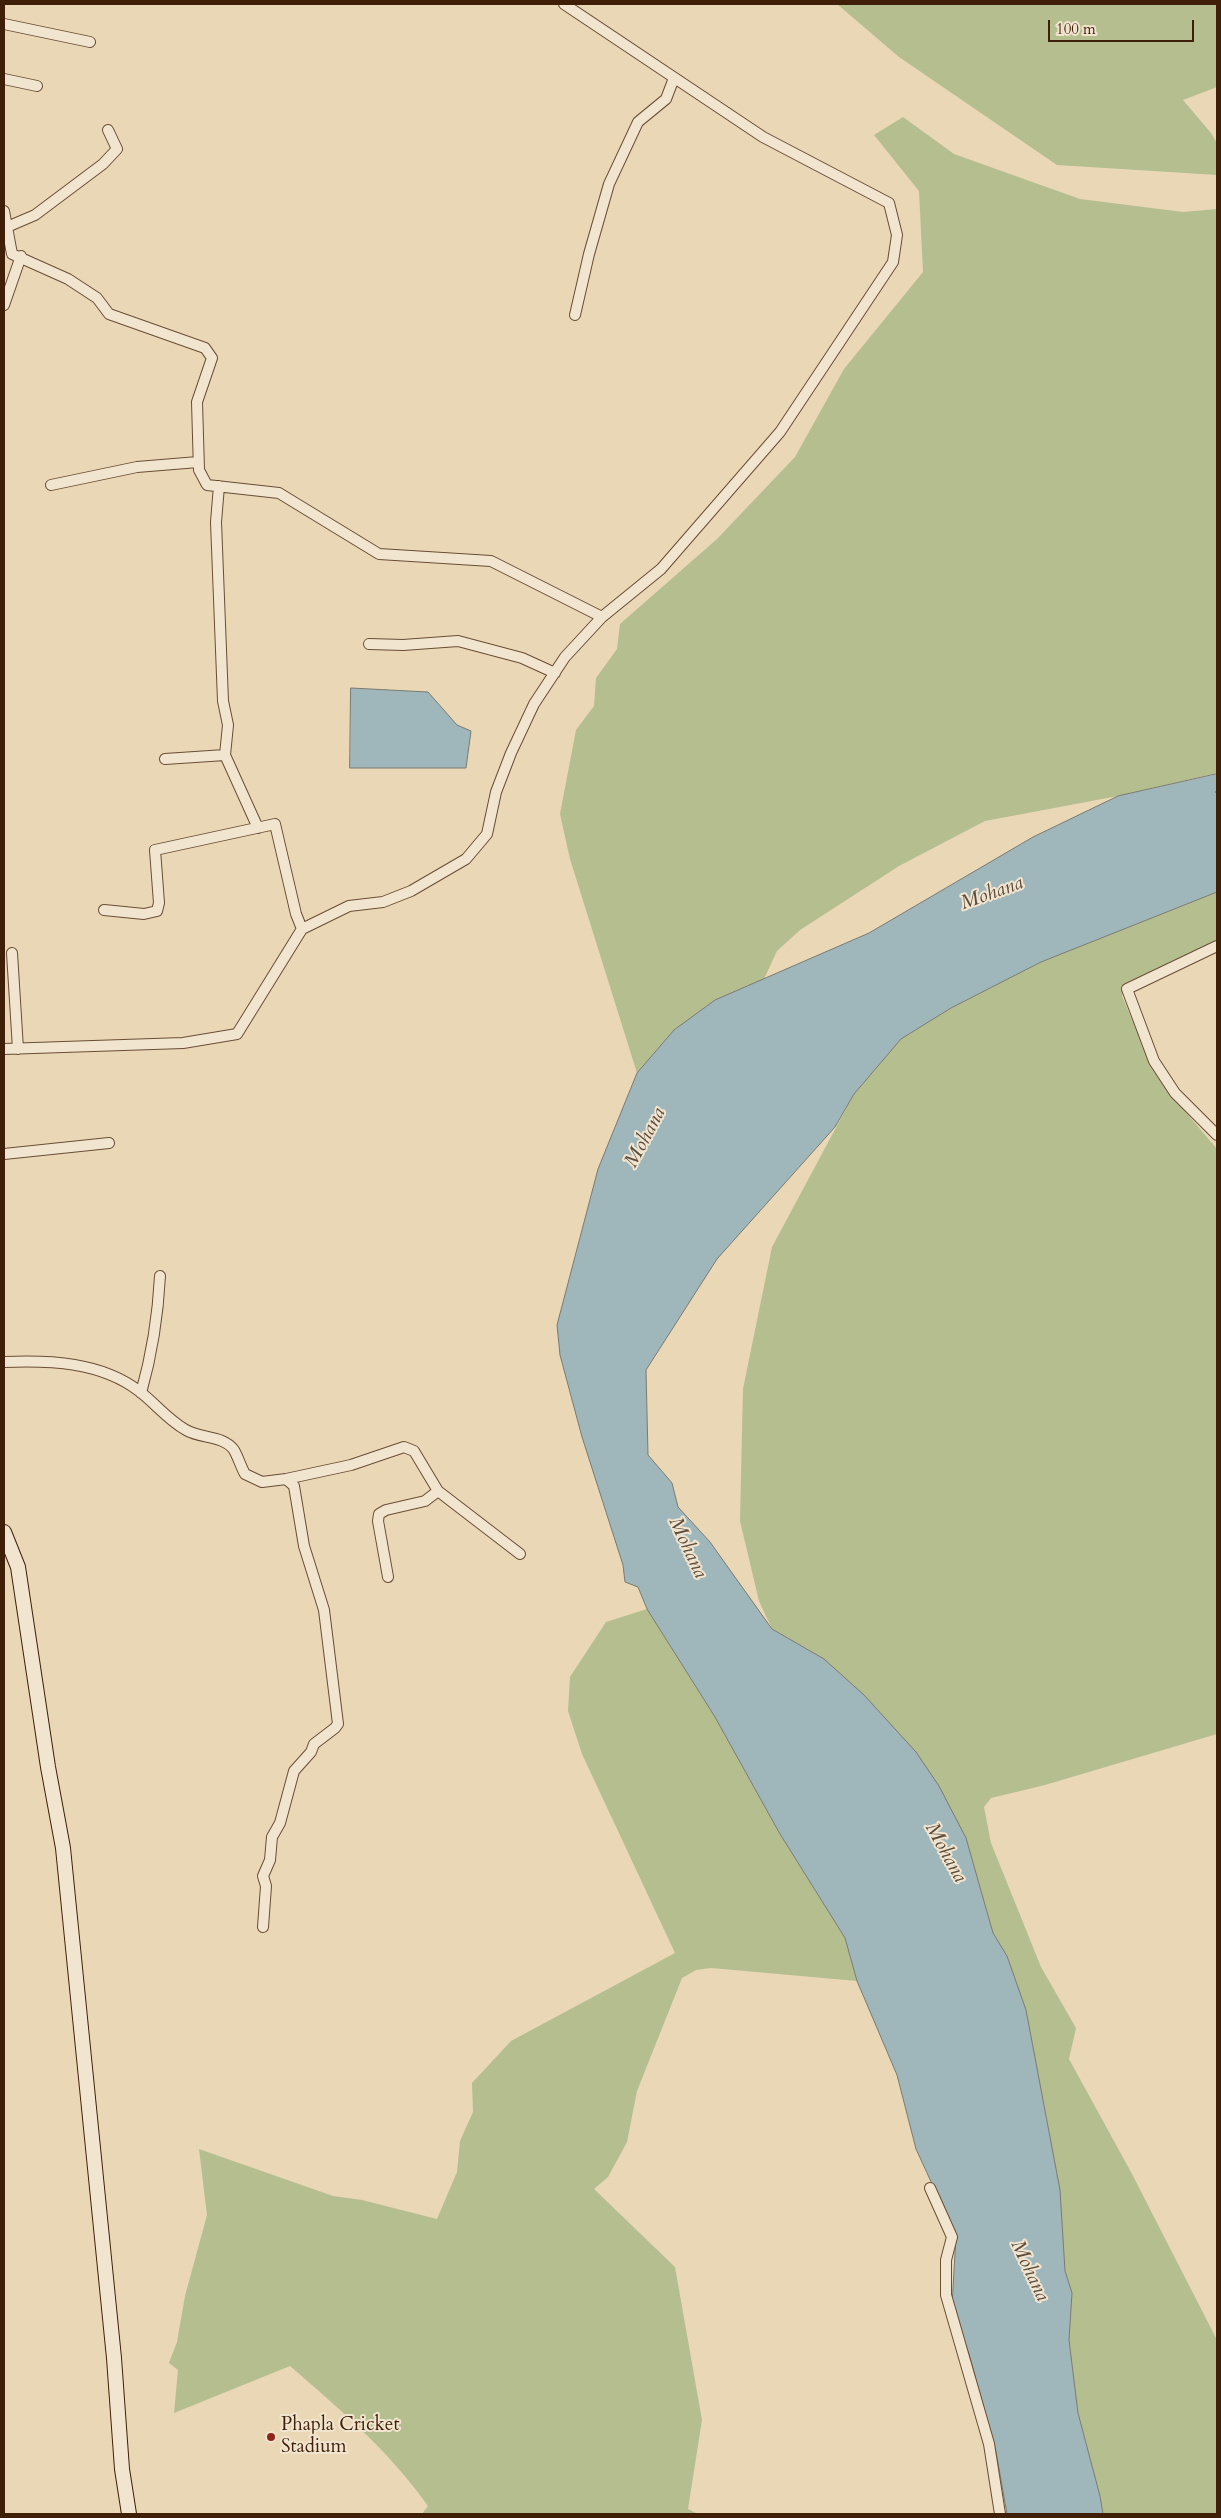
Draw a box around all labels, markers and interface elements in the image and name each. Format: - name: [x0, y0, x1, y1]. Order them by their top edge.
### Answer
- scale bar: [1051, 10, 1197, 42]
- text: 100 m: [1056, 19, 1096, 39]
- water label: Mohana: [957, 872, 1027, 916]
- water label: Mohana: [620, 1104, 672, 1172]
- water label: Mohana: [662, 1514, 712, 1582]
- water label: Mohana: [919, 1819, 971, 1887]
- water label: Mohana: [1004, 2237, 1054, 2305]
- place label: Phapla Cricket Stadium: [281, 2415, 399, 2459]
- marker: Phapla Cricket Stadium: [265, 2431, 277, 2443]

